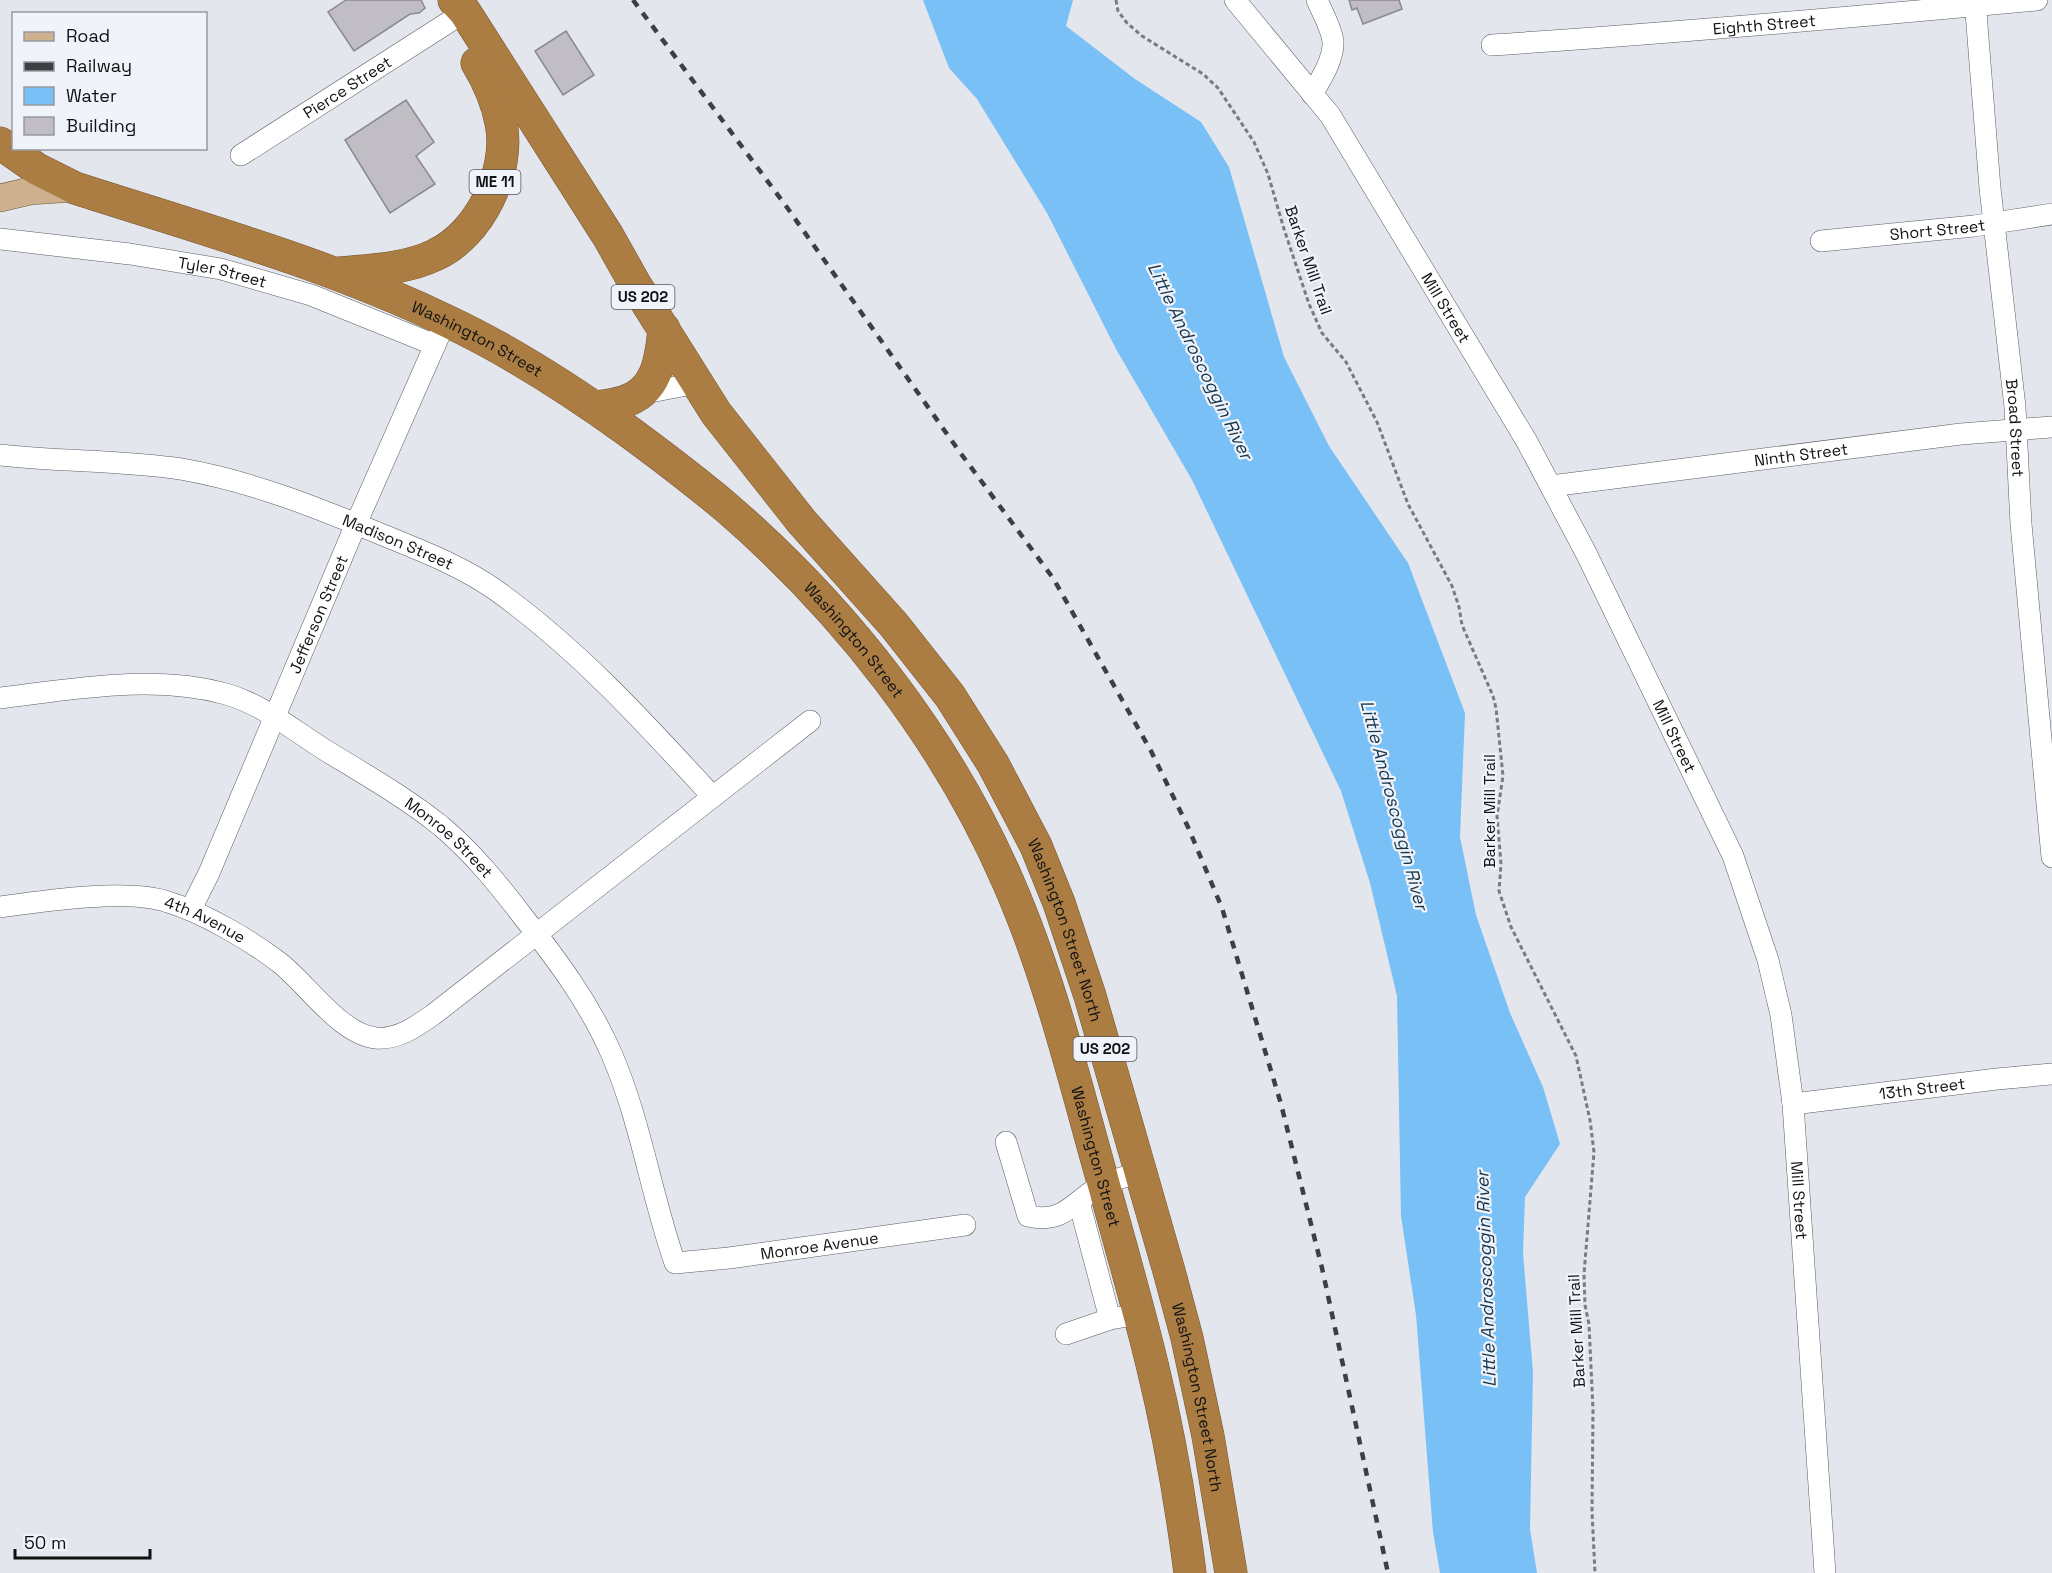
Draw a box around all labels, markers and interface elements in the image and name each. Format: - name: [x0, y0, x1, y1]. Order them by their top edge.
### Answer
- street label: Eighth Street: [1712, 10, 1816, 40]
- legend: [12, 12, 207, 150]
- text: Road: [66, 24, 110, 47]
- street label: Pierce Street: [299, 51, 396, 124]
- text: Railway: [66, 54, 132, 77]
- text: Water: [66, 84, 117, 107]
- text: Building: [66, 114, 136, 137]
- road number: ME 11: [470, 170, 520, 194]
- street label: Barker Mill Trail: [1280, 203, 1337, 317]
- street label: Short Street: [1889, 214, 1987, 245]
- street label: Tyler Street: [176, 252, 269, 293]
- water label: Little Androscoggin River: [1143, 258, 1259, 465]
- street label: Mill Street: [1416, 269, 1475, 347]
- road number: US 202: [612, 285, 674, 309]
- street label: Washington Street: [408, 296, 546, 382]
- street label: Broad Street: [2001, 378, 2029, 478]
- street label: Ninth Street: [1753, 438, 1849, 471]
- street label: Madison Street: [339, 510, 457, 575]
- street label: Jefferson Street: [284, 552, 353, 677]
- street label: Washington Street: [799, 577, 908, 702]
- street label: Mill Street: [1648, 696, 1701, 776]
- water label: Little Androscoggin River: [1355, 697, 1434, 915]
- street label: Barker Mill Trail: [1479, 754, 1500, 868]
- street label: Monroe Street: [401, 793, 497, 882]
- street label: Washington Street North: [1023, 835, 1107, 1024]
- street label: 4th Avenue: [162, 892, 249, 948]
- road number: US 202: [1074, 1037, 1136, 1061]
- street label: 13th Street: [1878, 1073, 1966, 1104]
- street label: Washington Street: [1066, 1084, 1125, 1230]
- street label: Mill Street: [1786, 1160, 1812, 1240]
- water label: Little Androscoggin River: [1470, 1168, 1501, 1388]
- street label: Monroe Avenue: [759, 1227, 880, 1265]
- street label: Barker Mill Trail: [1563, 1274, 1590, 1388]
- street label: Washington Street North: [1167, 1300, 1227, 1493]
- scale bar: [15, 1522, 150, 1560]
- text: 50 m: [24, 1531, 66, 1554]

